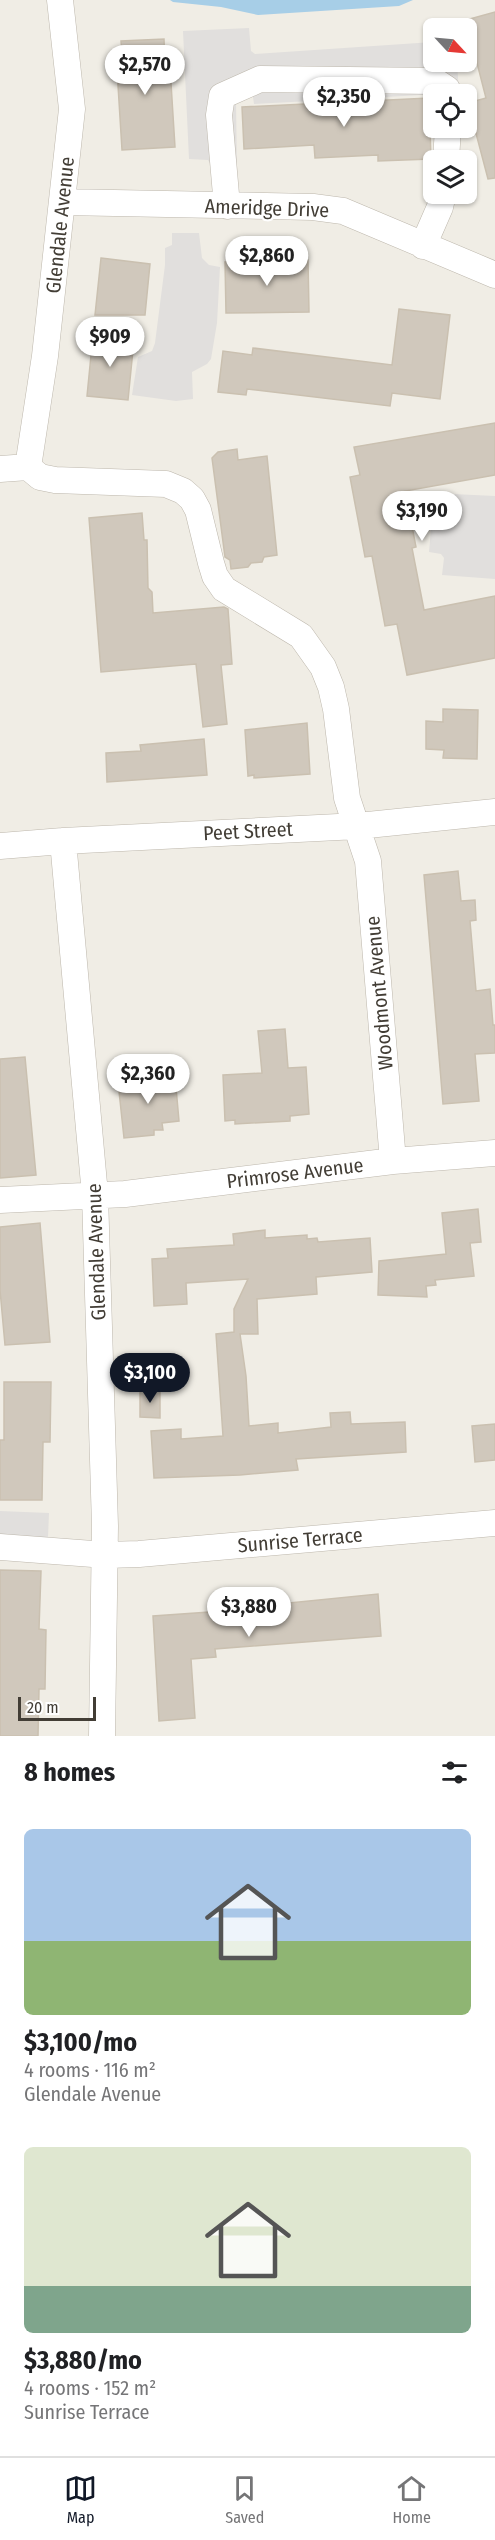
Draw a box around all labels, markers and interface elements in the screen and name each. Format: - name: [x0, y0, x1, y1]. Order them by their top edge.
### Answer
- north arrow: [423, 18, 477, 72]
- map controls: [423, 18, 477, 204]
- pin: $2,570: [96, 45, 194, 96]
- text: $2,570: [119, 52, 171, 76]
- pin: $2,350: [295, 77, 393, 128]
- text: $2,350: [317, 84, 371, 108]
- button: locate: [423, 84, 477, 138]
- button: layers: [423, 150, 477, 204]
- street label: Glendale Avenue: [41, 155, 79, 295]
- street label: Ameridge Drive: [204, 194, 330, 222]
- pin: $2,860: [218, 236, 316, 287]
- text: $2,860: [239, 243, 295, 267]
- pin: $909: [74, 317, 146, 368]
- text: $909: [89, 324, 131, 348]
- pin: $3,190: [373, 491, 471, 542]
- text: $3,190: [396, 498, 448, 522]
- street label: Peet Street: [202, 817, 294, 845]
- street label: Woodmont Avenue: [360, 915, 398, 1071]
- pin: $2,360: [99, 1054, 197, 1105]
- text: $2,360: [121, 1061, 175, 1085]
- street label: Primrose Avenue: [225, 1153, 365, 1193]
- street label: Glendale Avenue: [82, 1183, 110, 1321]
- pin: $3,100: [101, 1353, 199, 1404]
- text: $3,100: [124, 1360, 176, 1384]
- street label: Sunrise Terrace: [237, 1523, 363, 1557]
- pin: $3,880: [200, 1587, 298, 1638]
- text: $3,880: [221, 1594, 277, 1618]
- scale bar: [18, 1694, 96, 1722]
- text: 20 m: [27, 1698, 58, 1717]
- icon: filters: [438, 1756, 471, 1789]
- text: 8 homes: [24, 1757, 115, 1788]
- icon: home: [194, 1868, 302, 1976]
- text: $3,100/mo: [24, 2027, 137, 2058]
- text: 4 rooms · 116 m²: [24, 2058, 156, 2082]
- text: Glendale Avenue: [24, 2082, 161, 2106]
- icon: home: [194, 2186, 302, 2294]
- text: $3,880/mo: [24, 2345, 142, 2376]
- text: 4 rooms · 152 m²: [24, 2376, 156, 2400]
- text: Sunrise Terrace: [24, 2400, 149, 2424]
- tab: Map: [64, 2472, 97, 2527]
- tab: Saved: [225, 2472, 264, 2527]
- tab: Home: [393, 2472, 431, 2527]

